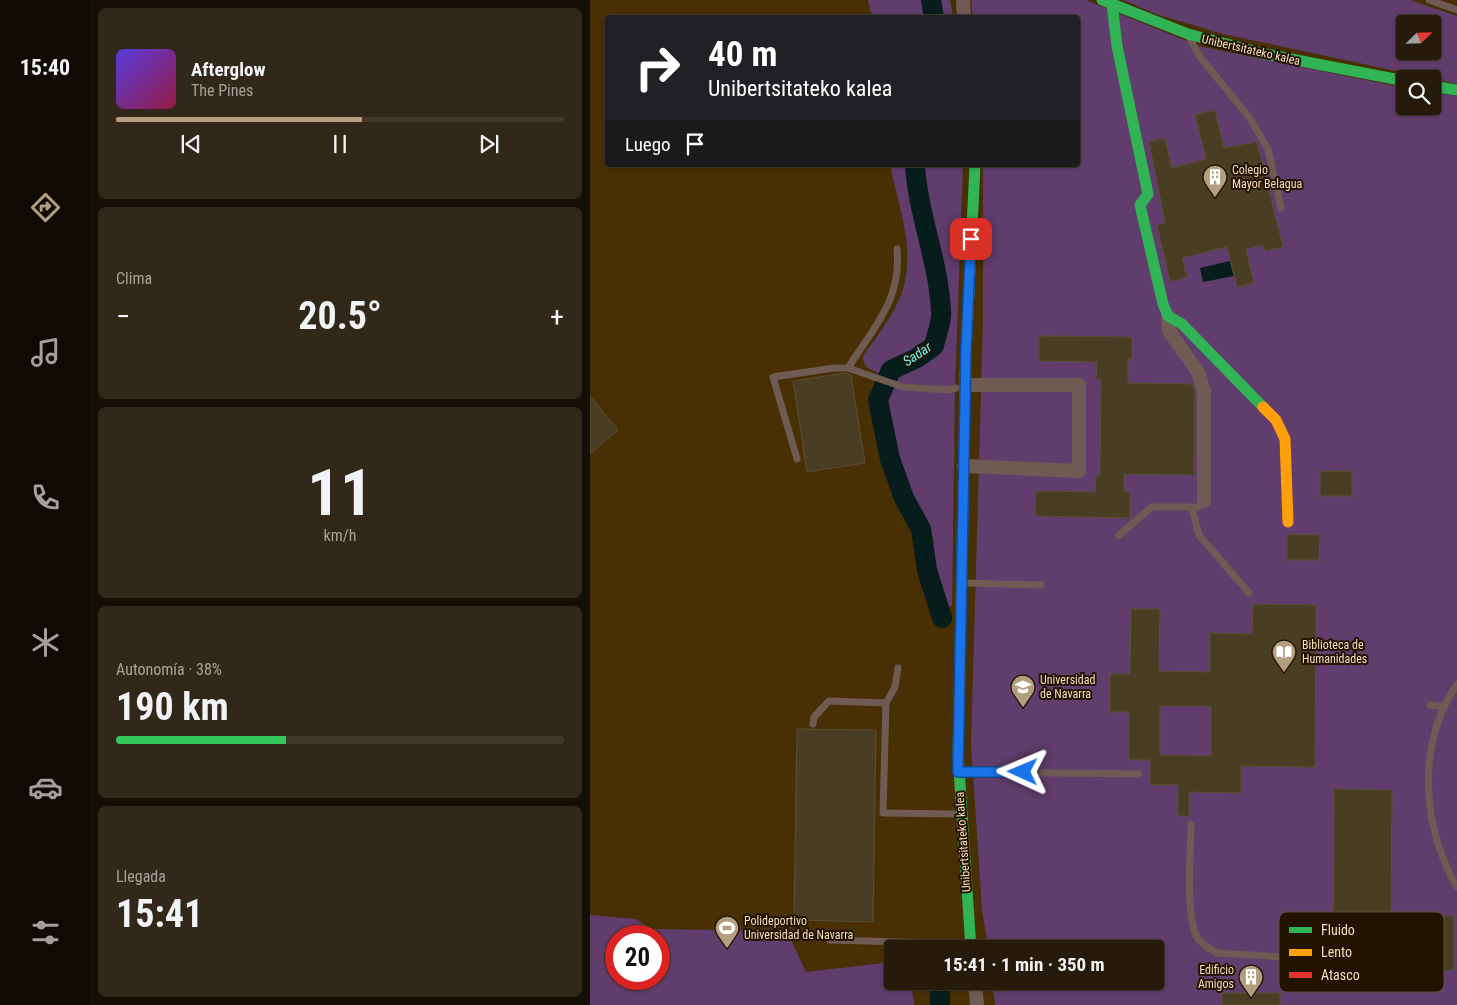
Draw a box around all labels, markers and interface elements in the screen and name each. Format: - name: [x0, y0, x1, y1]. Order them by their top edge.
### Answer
- north arrow: [1396, 15, 1441, 60]
- map controls: [1396, 15, 1441, 115]
- street label: Unibertsitateko kalea: [1200, 32, 1302, 68]
- text: 40 m: [708, 34, 777, 75]
- icon: right: [625, 35, 690, 100]
- text: 15:40: [20, 55, 70, 80]
- text: Afterglow: [191, 58, 265, 81]
- button: search: [1396, 70, 1441, 115]
- text: Unibertsitateko kalea: [708, 76, 892, 101]
- text: The Pines: [191, 81, 253, 100]
- icon: previous: [177, 130, 205, 158]
- icon: pause: [326, 130, 354, 158]
- icon: next: [475, 130, 503, 158]
- icon: arrive: [681, 130, 709, 158]
- text: Luego: [625, 133, 671, 156]
- place label: Colegio Mayor Belagua: [1232, 163, 1302, 191]
- building icon: Colegio Mayor Belagua: [1202, 164, 1228, 198]
- icon: directions: [28, 190, 63, 225]
- pin: [950, 218, 992, 260]
- icon: arrive: [957, 225, 985, 253]
- text: Clima: [116, 269, 152, 288]
- text: 20.5°: [298, 294, 382, 338]
- text: −: [116, 300, 130, 333]
- text: +: [550, 300, 564, 333]
- icon: music: [28, 335, 63, 370]
- water label: Sadar: [900, 338, 935, 369]
- text: 11: [307, 455, 373, 531]
- icon: phone: [28, 480, 63, 515]
- text: km/h: [324, 526, 356, 545]
- icon: climate: [28, 625, 63, 660]
- place label: Biblioteca de Humanidades: [1302, 638, 1367, 666]
- library icon: Biblioteca de Humanidades: [1271, 639, 1297, 673]
- text: Autonomía · 38%: [116, 660, 222, 679]
- place label: Universidad de Navarra: [1040, 673, 1096, 701]
- school or university icon: Universidad de Navarra: [1010, 674, 1036, 708]
- text: 190 km: [116, 685, 229, 729]
- position arrow: [996, 745, 1048, 797]
- icon: car: [28, 770, 63, 805]
- street label: Unibertsitateko kalea: [952, 791, 973, 893]
- text: Llegada: [116, 867, 166, 886]
- text: 15:41: [116, 892, 203, 936]
- legend: [1279, 912, 1444, 992]
- place label: Polideportivo Universidad de Navarra: [744, 914, 854, 942]
- icon: filters: [28, 915, 63, 950]
- sports icon: Polideportivo Universidad de Navarra: [714, 915, 740, 949]
- text: Fluido: [1321, 922, 1355, 938]
- speed limit sign: 20: [605, 925, 670, 990]
- text: Lento: [1321, 944, 1352, 960]
- text: 15:41 · 1 min · 350 m: [943, 953, 1105, 976]
- place label: Edificio Amigos: [1198, 963, 1234, 991]
- building icon: Edificio Amigos: [1238, 964, 1264, 998]
- text: Atasco: [1321, 967, 1360, 983]

